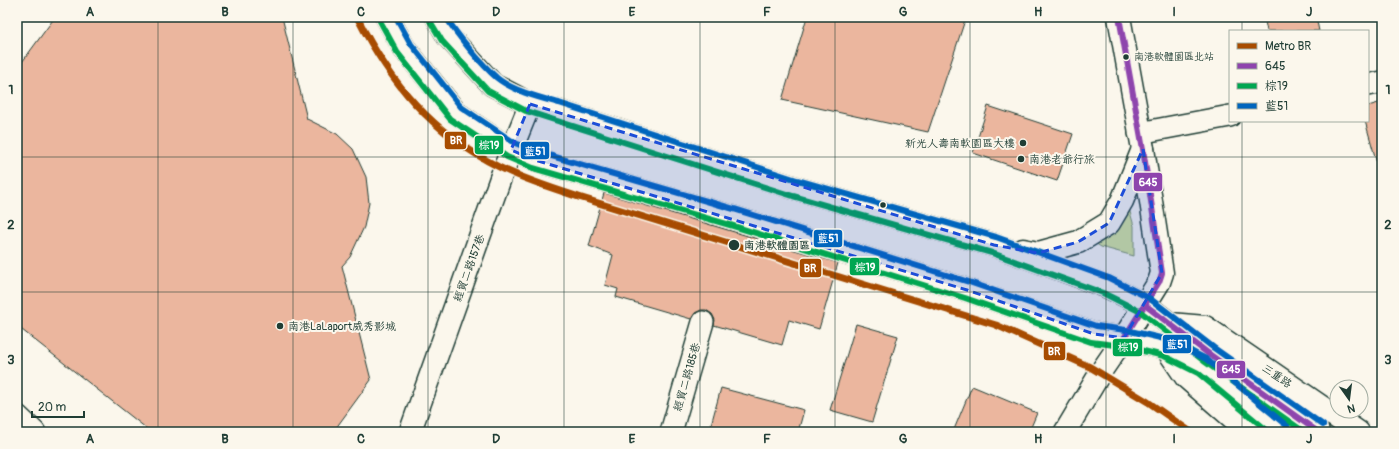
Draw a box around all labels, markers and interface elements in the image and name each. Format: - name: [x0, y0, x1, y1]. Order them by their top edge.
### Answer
- text: A: [86, 4, 95, 20]
- text: B: [221, 4, 229, 20]
- text: C: [357, 4, 365, 20]
- text: D: [492, 4, 500, 20]
- text: E: [629, 4, 636, 20]
- text: F: [763, 4, 771, 20]
- text: G: [899, 4, 908, 20]
- text: H: [1034, 4, 1042, 20]
- text: I: [1172, 4, 1176, 20]
- text: J: [1306, 4, 1312, 20]
- legend: [1229, 30, 1369, 122]
- text: Metro BR: [1265, 39, 1311, 54]
- place label: 南港軟體園區北站: [1134, 51, 1214, 63]
- marker: 南港軟體園區北站: [1121, 52, 1131, 62]
- text: 645: [1265, 59, 1285, 74]
- text: 棕19: [1265, 79, 1288, 94]
- text: 1: [8, 82, 14, 98]
- text: 1: [1385, 82, 1391, 98]
- text: 藍51: [1265, 99, 1288, 114]
- line badge: BR: [444, 131, 467, 150]
- text: BR: [450, 134, 463, 147]
- line badge: 棕19: [474, 135, 504, 155]
- place label: 新光人壽南軟園區大樓: [905, 137, 1015, 150]
- marker: 新光人壽南軟園區大樓: [1018, 138, 1028, 148]
- text: 棕19: [479, 139, 500, 152]
- line badge: 藍51: [520, 141, 550, 160]
- text: 藍51: [524, 145, 546, 158]
- place label: 南港老爺行旅: [1029, 153, 1095, 166]
- marker: 南港老爺行旅: [1016, 154, 1026, 164]
- line badge: 645: [1133, 172, 1163, 192]
- text: 645: [1139, 176, 1157, 189]
- unlabelled marker: [878, 200, 888, 210]
- text: 2: [7, 217, 15, 233]
- text: 2: [1384, 217, 1392, 233]
- line badge: 藍51: [813, 229, 843, 248]
- street label: 經貿二路157巷: [451, 232, 487, 304]
- text: 藍51: [817, 232, 839, 245]
- marker: 南港軟體園區: [727, 238, 741, 252]
- place label: 南港軟體園區: [744, 239, 810, 252]
- line badge: 棕19: [849, 257, 880, 276]
- line badge: BR: [799, 258, 822, 278]
- text: 棕19: [855, 261, 876, 274]
- text: BR: [804, 262, 817, 275]
- place label: 南港LaLaport威秀影城: [288, 320, 396, 333]
- marker: 南港LaLaport威秀影城: [275, 321, 285, 331]
- line badge: 藍51: [1162, 334, 1192, 354]
- line badge: 棕19: [1112, 338, 1143, 357]
- text: 藍51: [1166, 338, 1188, 351]
- street label: 經貿二路185巷: [671, 341, 703, 413]
- line badge: BR: [1043, 341, 1066, 361]
- text: 棕19: [1118, 341, 1139, 354]
- text: BR: [1048, 345, 1061, 358]
- text: 3: [7, 352, 15, 368]
- text: 3: [1384, 352, 1392, 368]
- line badge: 645: [1216, 360, 1246, 379]
- street label: 三重路: [1260, 361, 1294, 391]
- text: 645: [1222, 363, 1240, 376]
- north arrow: [1329, 379, 1369, 419]
- scale bar: [32, 393, 84, 419]
- text: 20 m: [38, 400, 67, 415]
- text: N: [1346, 401, 1356, 416]
- text: A: [86, 431, 95, 447]
- text: B: [221, 431, 229, 447]
- text: C: [357, 431, 365, 447]
- text: D: [492, 431, 500, 447]
- text: E: [629, 431, 636, 447]
- text: F: [763, 431, 771, 447]
- text: G: [899, 431, 908, 447]
- text: H: [1034, 431, 1042, 447]
- text: I: [1172, 431, 1176, 447]
- text: J: [1306, 431, 1312, 447]

